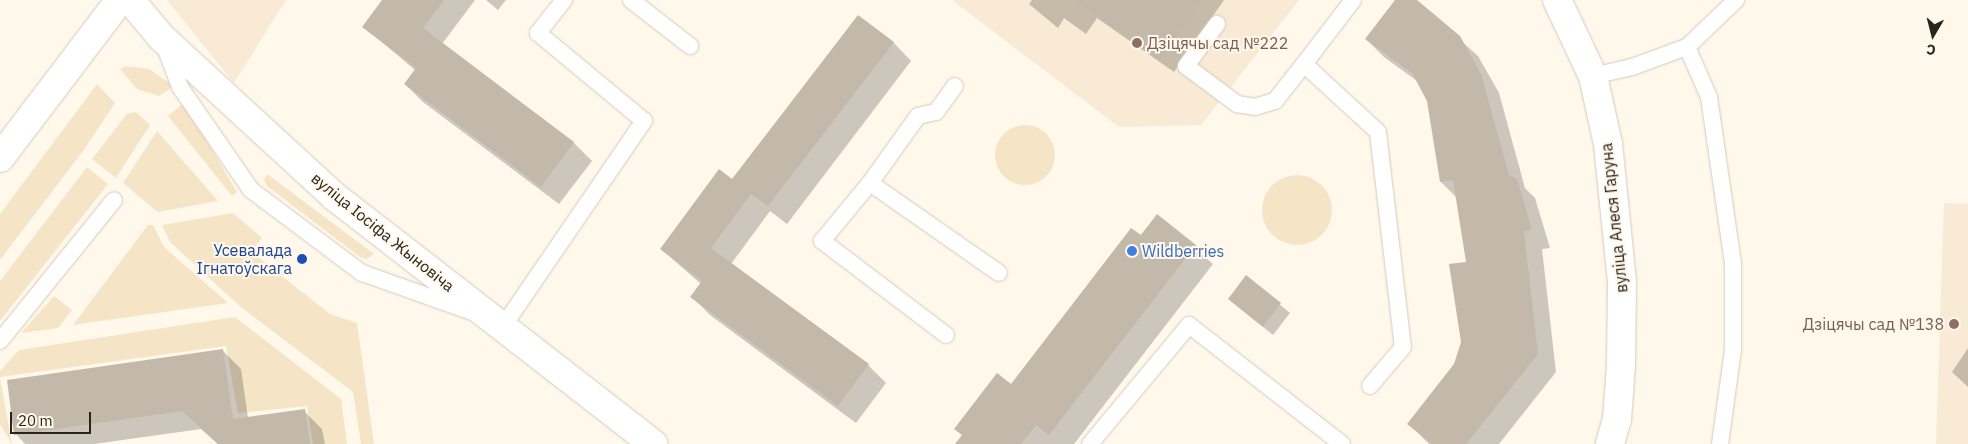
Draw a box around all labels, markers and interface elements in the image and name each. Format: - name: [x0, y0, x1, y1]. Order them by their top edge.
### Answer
- north arrow: [1908, 10, 1958, 60]
- place label: Дзіцячы сад №222: [1147, 33, 1288, 53]
- marker: Дзіцячы сад №222: [1131, 37, 1143, 49]
- text: С: [1925, 40, 1937, 59]
- street label: вуліца Алеся Гаруна: [1597, 142, 1631, 294]
- street label: вуліца Іосіфа Жыновіча: [308, 168, 458, 296]
- place label: Усевалада Ігнатоўскага: [197, 240, 292, 278]
- place label: Wildberries: [1142, 241, 1224, 261]
- marker: Wildberries: [1126, 245, 1138, 257]
- marker: Усевалада Ігнатоўскага: [296, 253, 308, 265]
- place label: Дзіцячы сад №138: [1803, 314, 1944, 334]
- marker: Дзіцячы сад №138: [1948, 318, 1960, 330]
- scale bar: [12, 402, 94, 434]
- text: 20 m: [18, 411, 53, 430]

